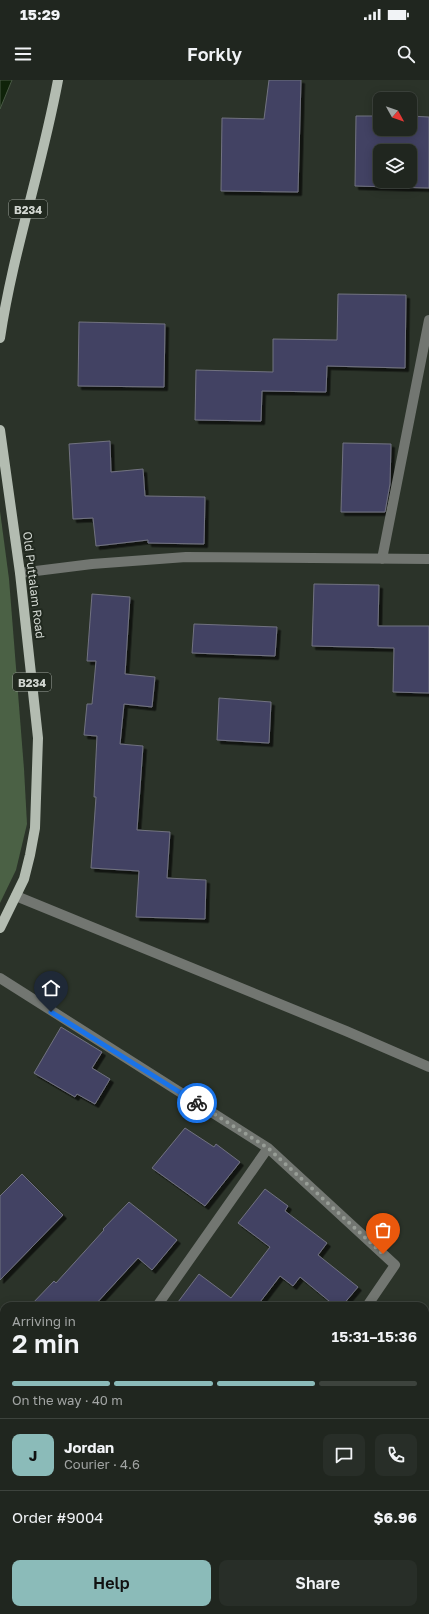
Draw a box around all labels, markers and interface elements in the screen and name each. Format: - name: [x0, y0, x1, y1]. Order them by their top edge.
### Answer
- text: 15:29: [20, 5, 60, 23]
- icon: menu: [12, 43, 34, 65]
- text: Forkly: [187, 43, 242, 65]
- icon: search: [395, 43, 417, 65]
- north arrow: [373, 92, 417, 136]
- map controls: [373, 92, 417, 188]
- button: layers: [373, 144, 417, 188]
- road number: B234: [9, 200, 47, 218]
- street label: Old Puttalam Road: [20, 530, 48, 640]
- road number: B234: [13, 673, 51, 691]
- pin: [34, 971, 68, 1012]
- icon: home: [40, 977, 62, 999]
- courier: [177, 1083, 217, 1123]
- icon: bike: [186, 1092, 208, 1114]
- pin: [366, 1213, 400, 1254]
- icon: bag: [372, 1219, 394, 1241]
- text: Arriving in: [12, 1313, 76, 1329]
- text: 15:31–15:36: [332, 1327, 417, 1345]
- text: 2 min: [12, 1328, 80, 1359]
- text: On the way · 40 m: [12, 1392, 123, 1408]
- button: chat: [323, 1434, 365, 1476]
- button: phone: [375, 1434, 417, 1476]
- text: Jordan: [64, 1438, 114, 1456]
- text: J: [29, 1446, 37, 1464]
- text: Courier · 4.6: [64, 1456, 140, 1472]
- text: Order #9004: [12, 1508, 103, 1526]
- text: $6.96: [374, 1508, 417, 1526]
- button: Help: [12, 1560, 211, 1606]
- button: Share: [219, 1560, 417, 1606]

